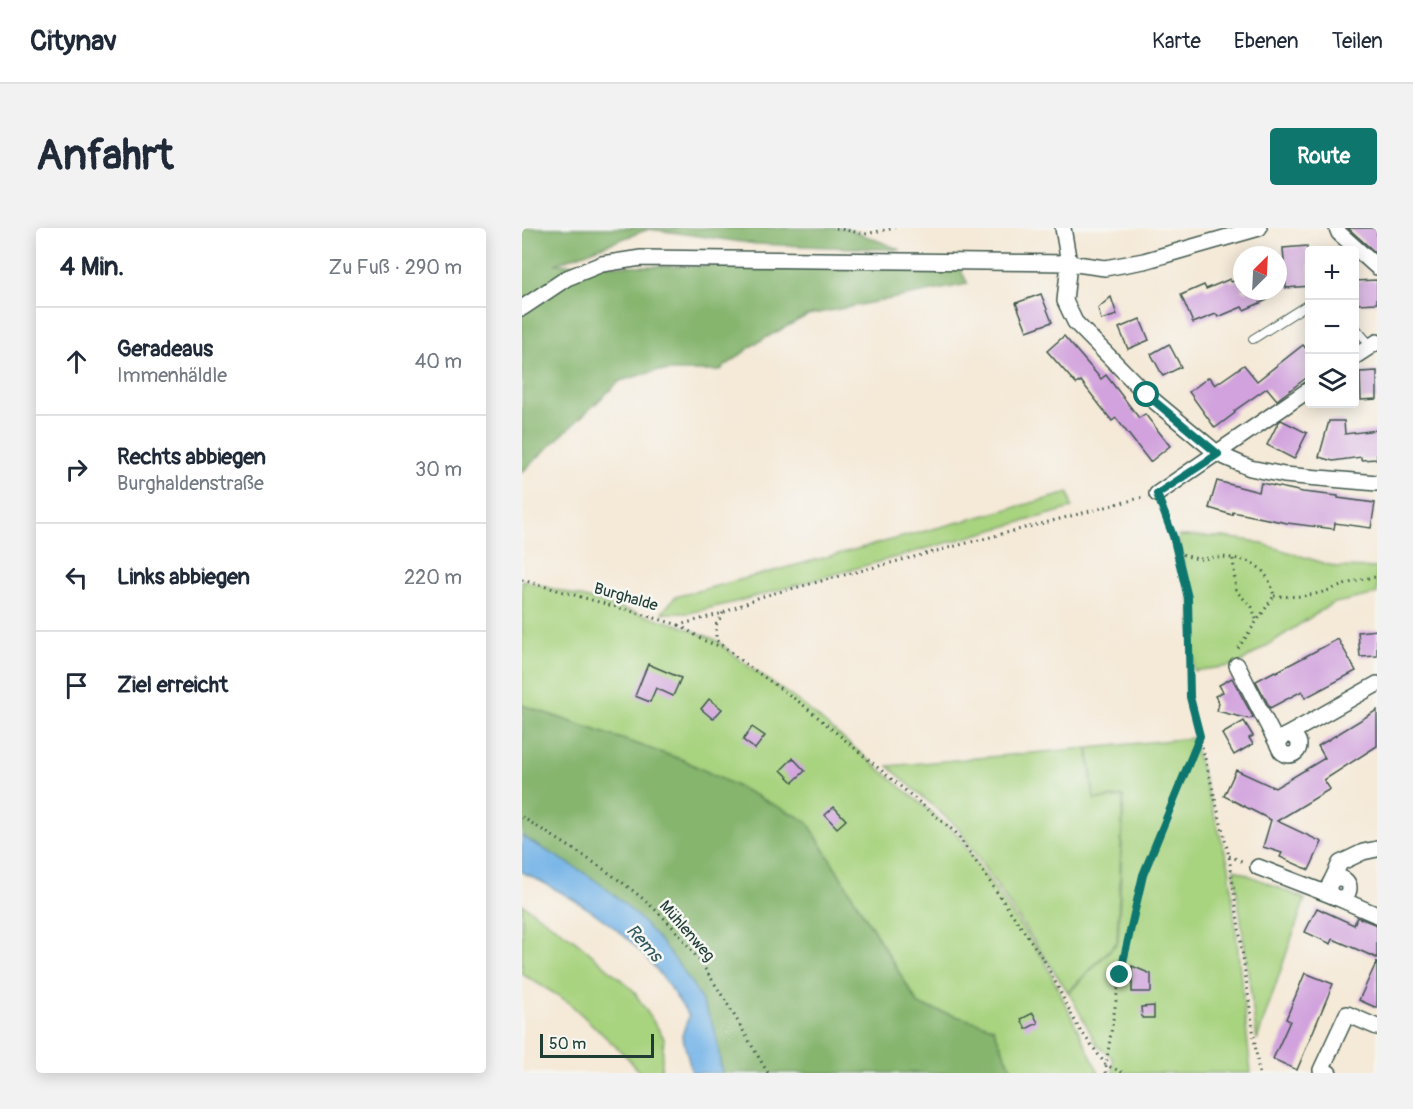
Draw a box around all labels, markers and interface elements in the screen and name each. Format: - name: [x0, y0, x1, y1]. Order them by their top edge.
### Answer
- text: Citynav: [30, 24, 117, 59]
- text: Karte: [1152, 28, 1201, 55]
- text: Ebenen: [1234, 28, 1299, 55]
- text: Teilen: [1332, 28, 1383, 55]
- button: Route: [1270, 128, 1377, 185]
- text: Anfahrt: [36, 130, 174, 182]
- north arrow: [1233, 246, 1287, 300]
- map controls: [1305, 246, 1359, 408]
- button: +: [1305, 246, 1359, 300]
- text: 4 Min.: [60, 251, 124, 283]
- text: Zu Fuß · 290 m: [329, 255, 462, 280]
- button: −: [1305, 300, 1359, 354]
- text: Geradeaus: [117, 335, 213, 363]
- icon: ahead: [60, 345, 93, 378]
- text: 40 m: [415, 349, 462, 374]
- button: layers: [1305, 354, 1359, 408]
- text: Immenhäldle: [117, 363, 227, 388]
- route start: [1133, 381, 1159, 407]
- text: Rechts abbiegen: [117, 443, 266, 471]
- icon: right: [60, 453, 93, 486]
- text: 30 m: [415, 457, 462, 482]
- text: Burghaldenstraße: [117, 471, 264, 496]
- icon: left: [60, 561, 93, 594]
- text: Links abbiegen: [117, 563, 250, 591]
- text: 220 m: [404, 565, 462, 590]
- street label: Burghalde: [592, 578, 660, 616]
- icon: arrive: [60, 669, 93, 702]
- text: Ziel erreicht: [117, 671, 228, 699]
- street label: Mühlenweg: [655, 896, 719, 966]
- water label: Rems: [621, 919, 668, 968]
- route end: [1106, 961, 1132, 987]
- scale bar: [540, 1031, 654, 1058]
- text: 50 m: [549, 1034, 586, 1054]

